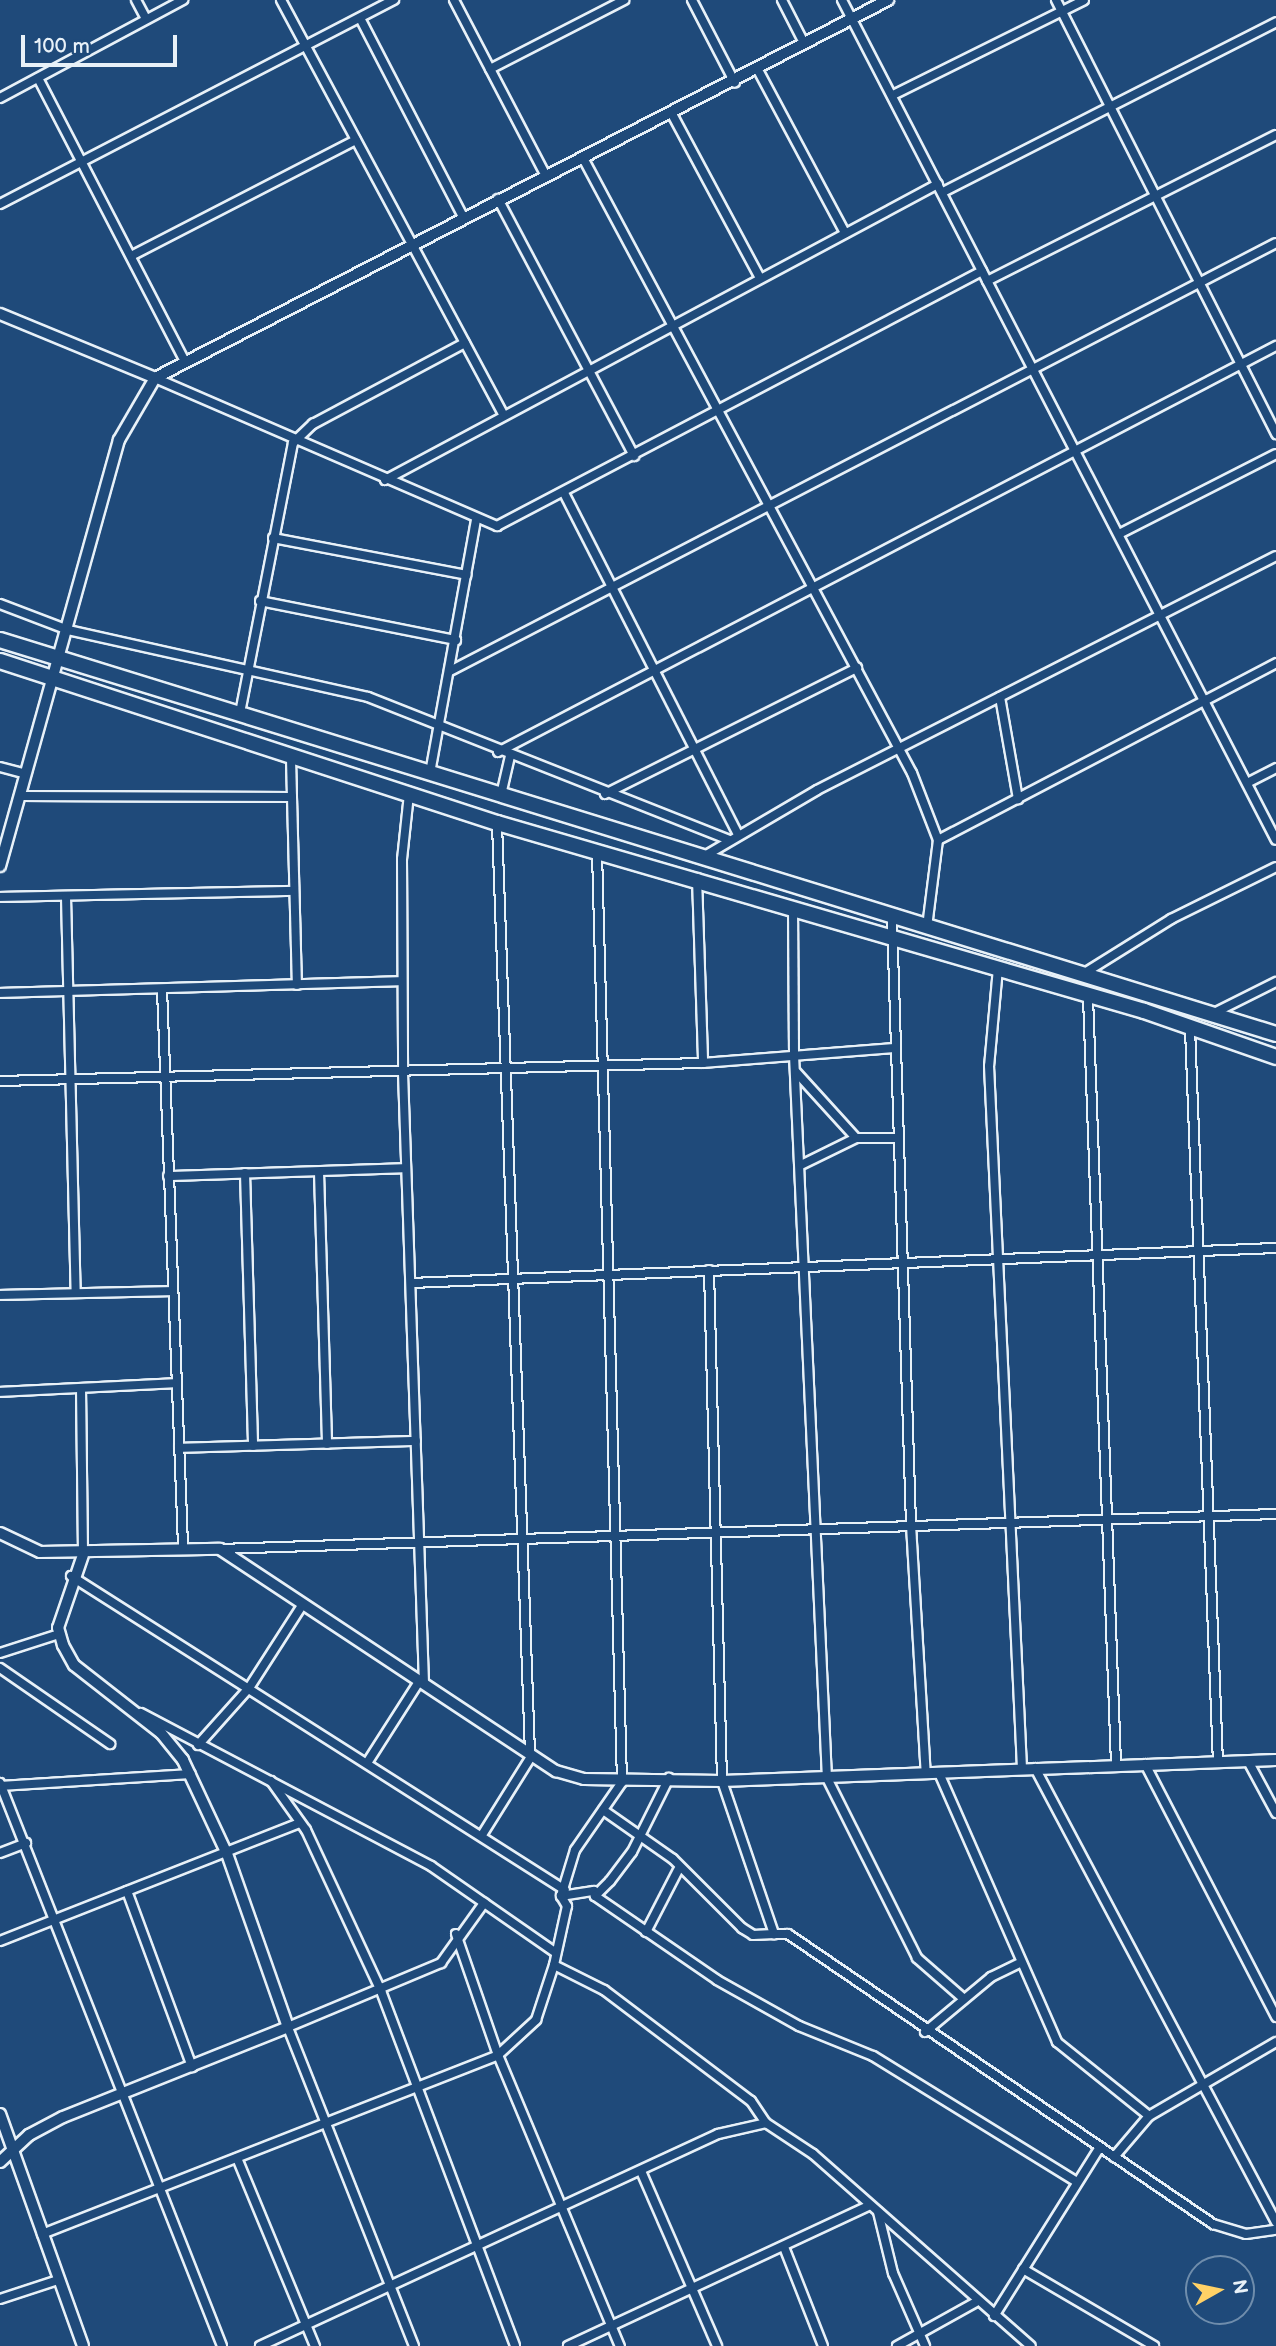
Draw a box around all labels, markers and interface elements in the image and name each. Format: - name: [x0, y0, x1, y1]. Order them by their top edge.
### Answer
- scale bar: [24, 21, 180, 65]
- text: 100 m: [34, 34, 90, 59]
- north arrow: [1185, 2255, 1255, 2325]
- text: N: [1227, 2278, 1252, 2296]

